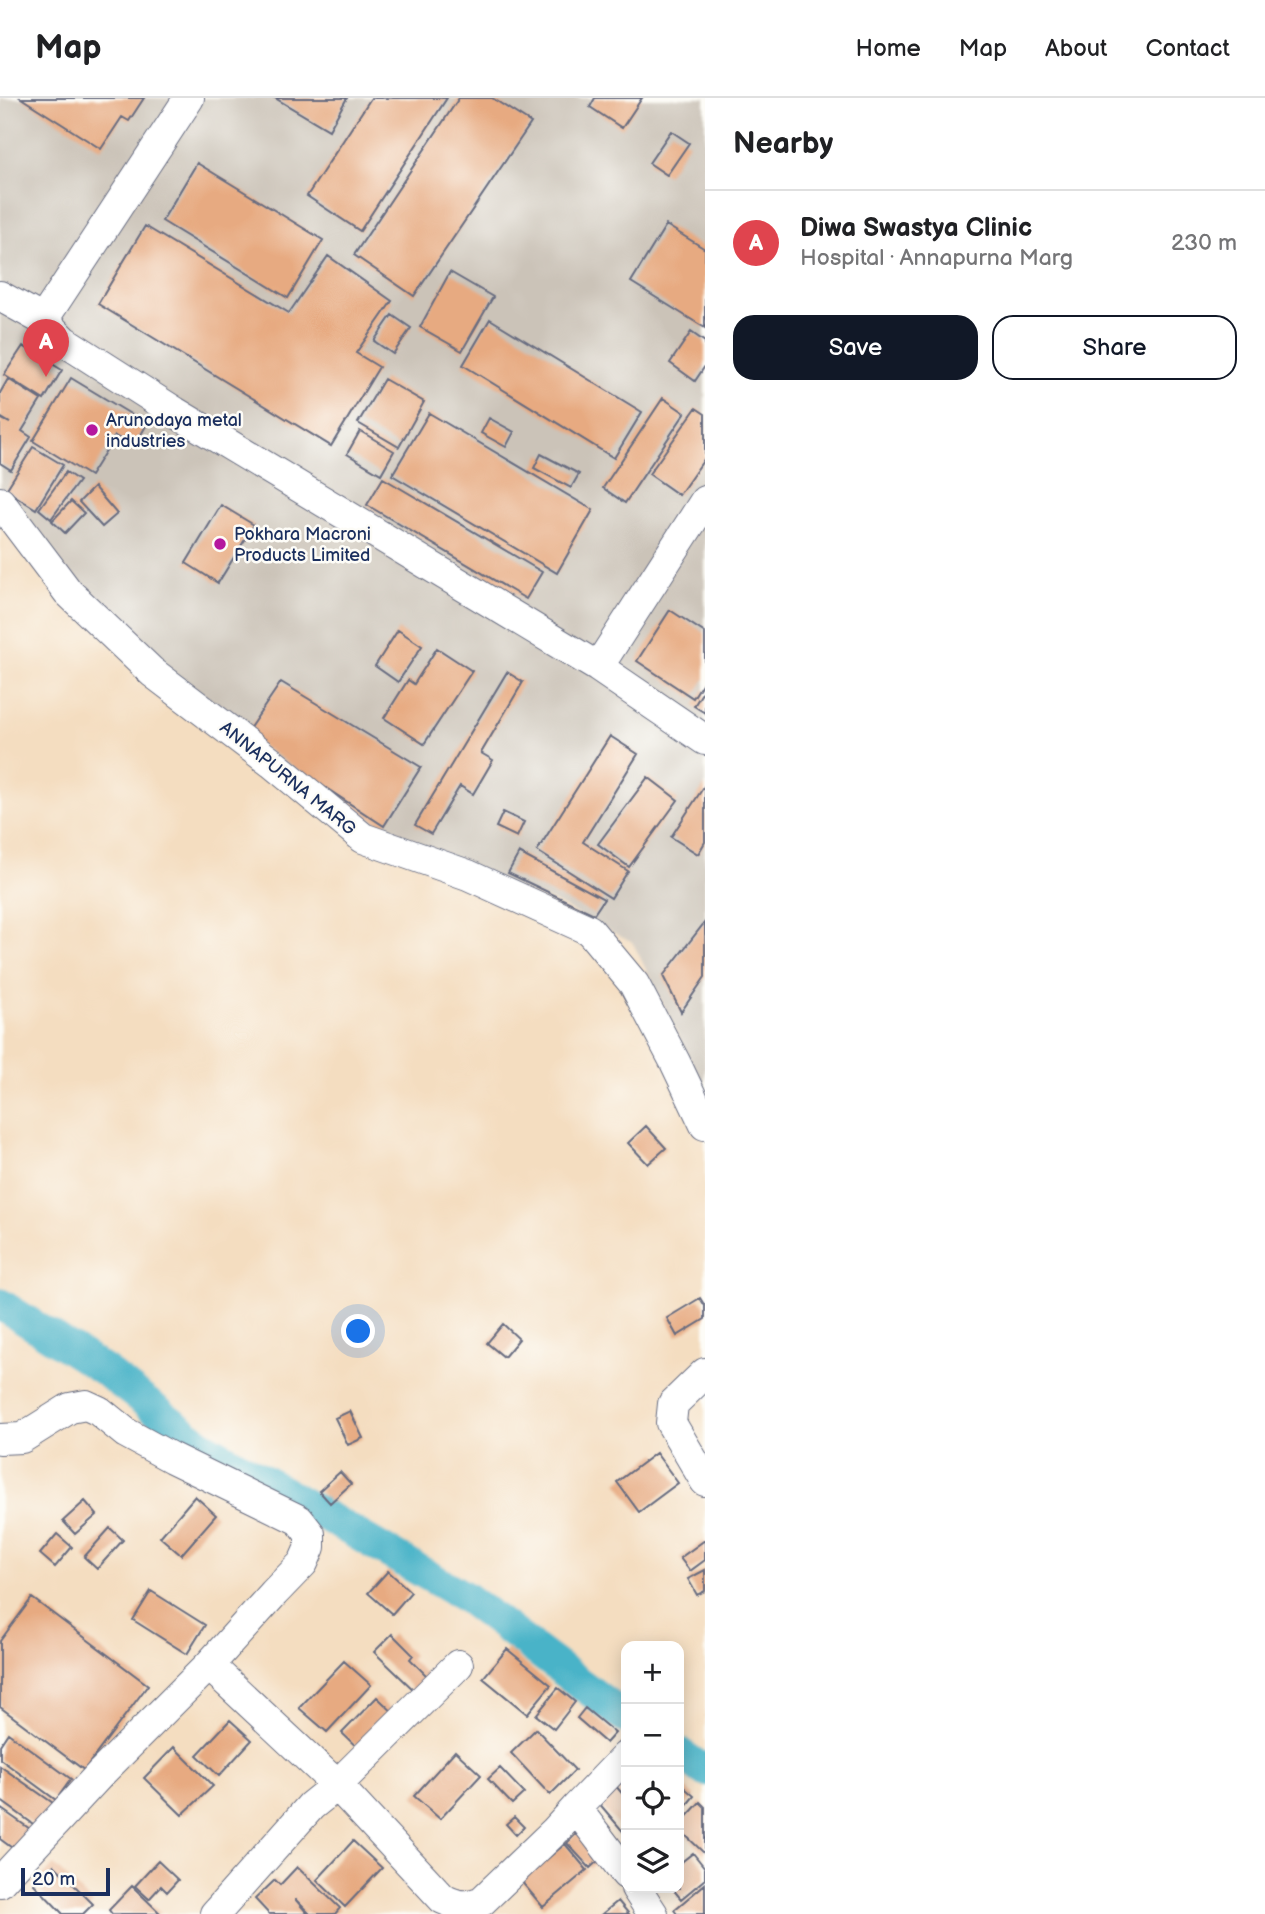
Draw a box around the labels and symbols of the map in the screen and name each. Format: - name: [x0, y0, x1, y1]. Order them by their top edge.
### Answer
- pin: A: [23, 319, 69, 377]
- place label: Arunodaya metal industries: [106, 410, 242, 452]
- marker: Arunodaya metal industries: [84, 422, 100, 438]
- place label: Pokhara Macroni Products Limited: [234, 524, 371, 566]
- marker: Pokhara Macroni Products Limited: [212, 536, 228, 552]
- street label: ANNAPURNA MARG: [216, 717, 360, 840]
- your location: [341, 1314, 375, 1348]
- scale bar: [21, 1865, 110, 1897]

